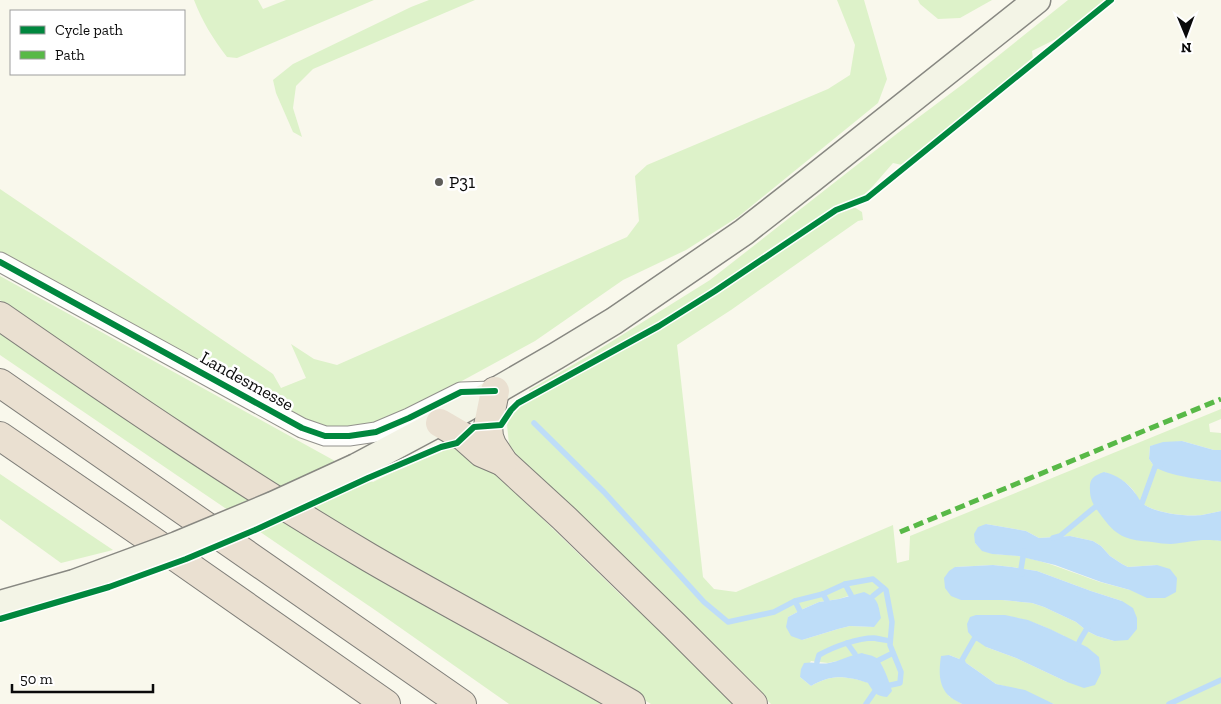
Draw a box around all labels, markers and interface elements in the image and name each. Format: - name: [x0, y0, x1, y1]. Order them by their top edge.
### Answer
- legend: [10, 10, 185, 75]
- north arrow: [1161, 10, 1211, 60]
- text: Cycle path: [55, 21, 124, 39]
- text: N: [1180, 39, 1192, 56]
- text: Path: [55, 46, 85, 64]
- place label: P31: [449, 171, 475, 193]
- marker: P31: [433, 176, 445, 188]
- street label: Landesmesse: [197, 346, 297, 416]
- scale bar: [12, 662, 154, 694]
- text: 50 m: [20, 670, 53, 688]

